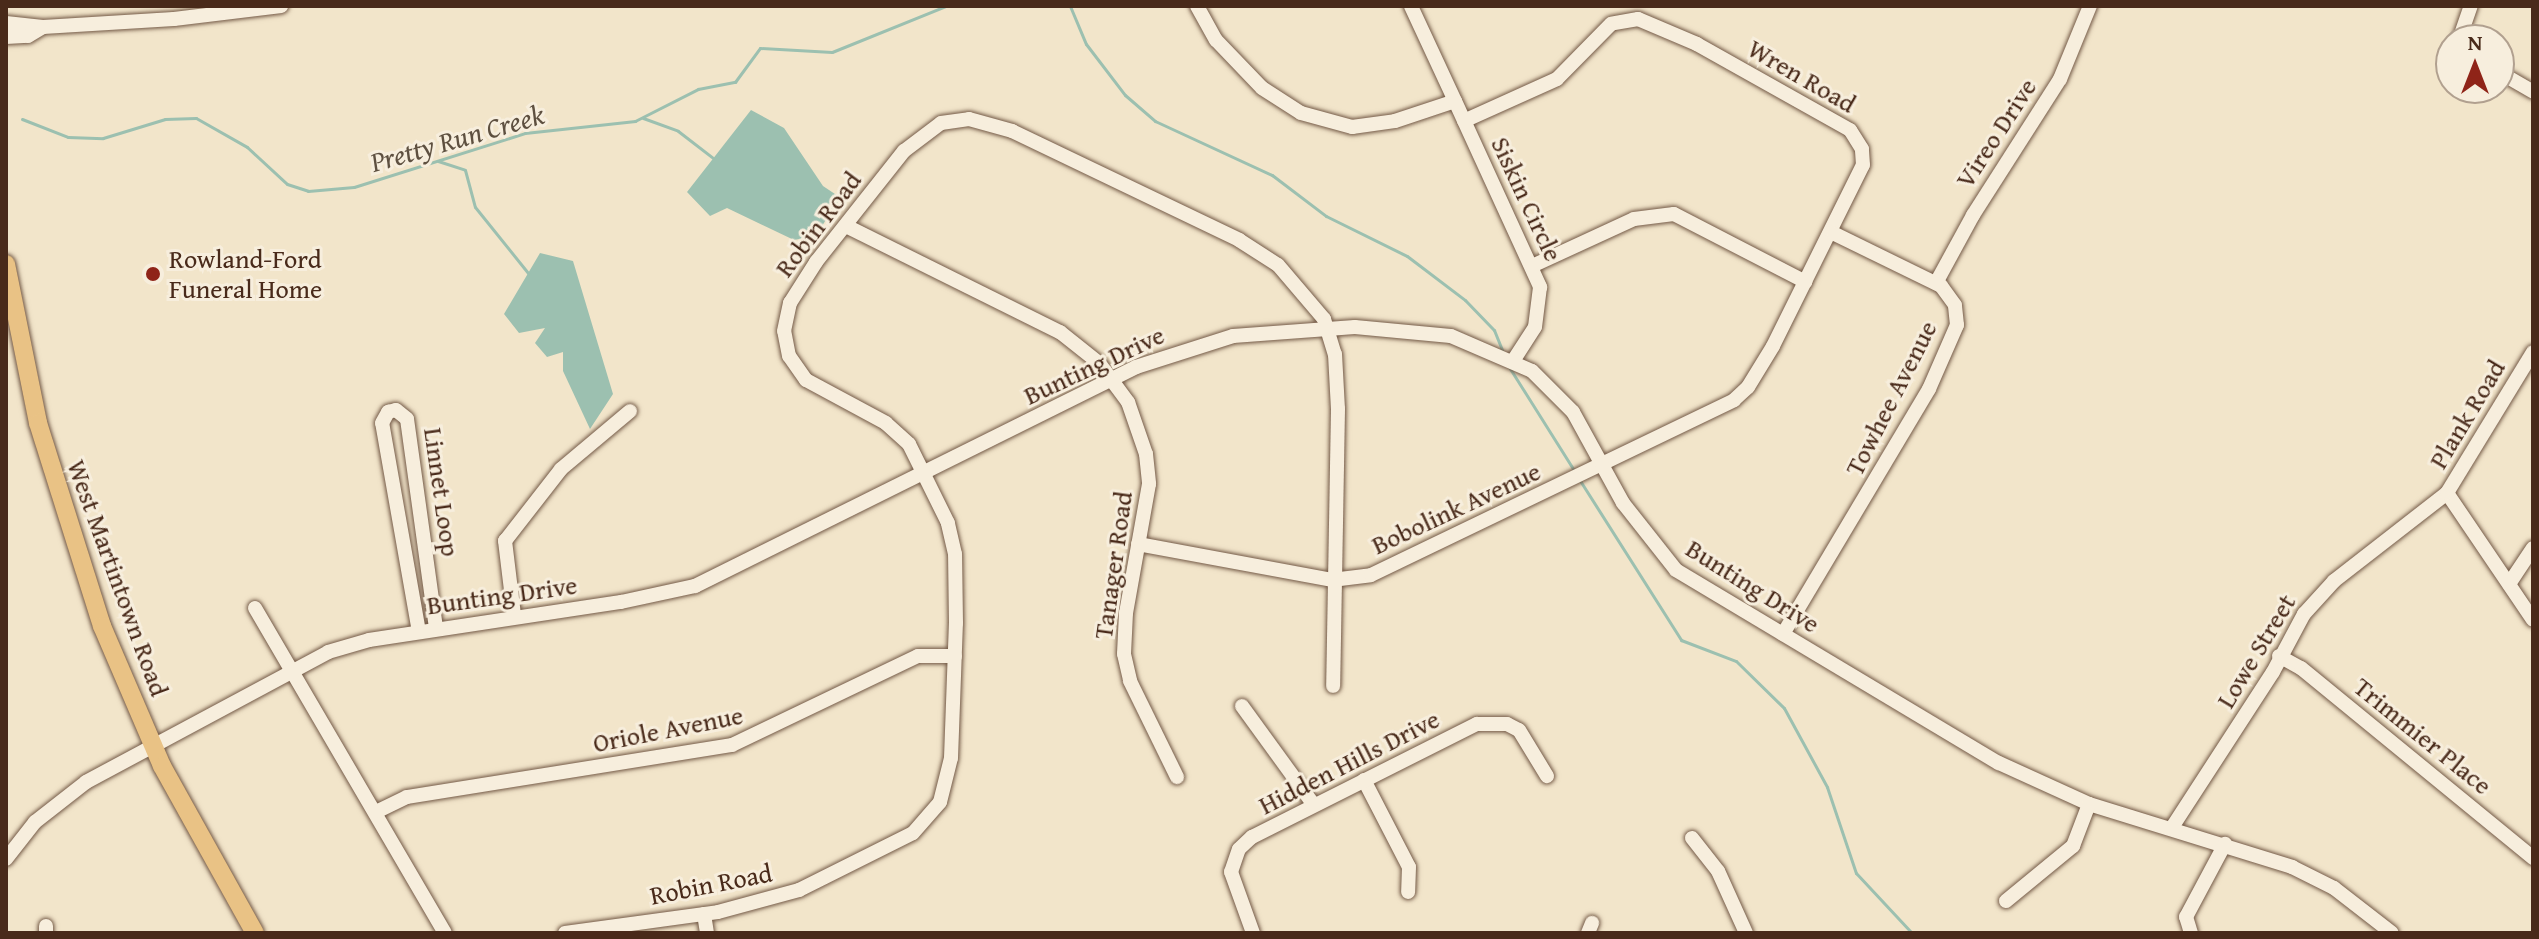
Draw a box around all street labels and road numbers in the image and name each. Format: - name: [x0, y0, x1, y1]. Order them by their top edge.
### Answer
- street label: Wren Road: [1743, 33, 1861, 119]
- street label: Vireo Drive: [1949, 72, 2043, 194]
- street label: Siskin Circle: [1485, 132, 1569, 266]
- street label: Robin Road: [768, 165, 868, 283]
- street label: Towhee Avenue: [1839, 315, 1943, 481]
- street label: Bunting Drive: [1019, 319, 1169, 411]
- street label: Plank Road: [2422, 354, 2512, 474]
- street label: Linnet Loop: [418, 426, 466, 558]
- street label: Bobolink Avenue: [1367, 455, 1545, 561]
- street label: West Martintown Road: [61, 456, 175, 700]
- street label: Tanager Road: [1087, 489, 1139, 641]
- street label: Bunting Drive: [1681, 533, 1825, 639]
- street label: Bunting Drive: [425, 569, 579, 621]
- street label: Lowe Street: [2210, 588, 2302, 714]
- street label: Trimmier Place: [2348, 671, 2498, 801]
- street label: Oriole Avenue: [590, 699, 746, 759]
- street label: Hidden Hills Drive: [1254, 703, 1444, 821]
- street label: Robin Road: [647, 857, 775, 911]

